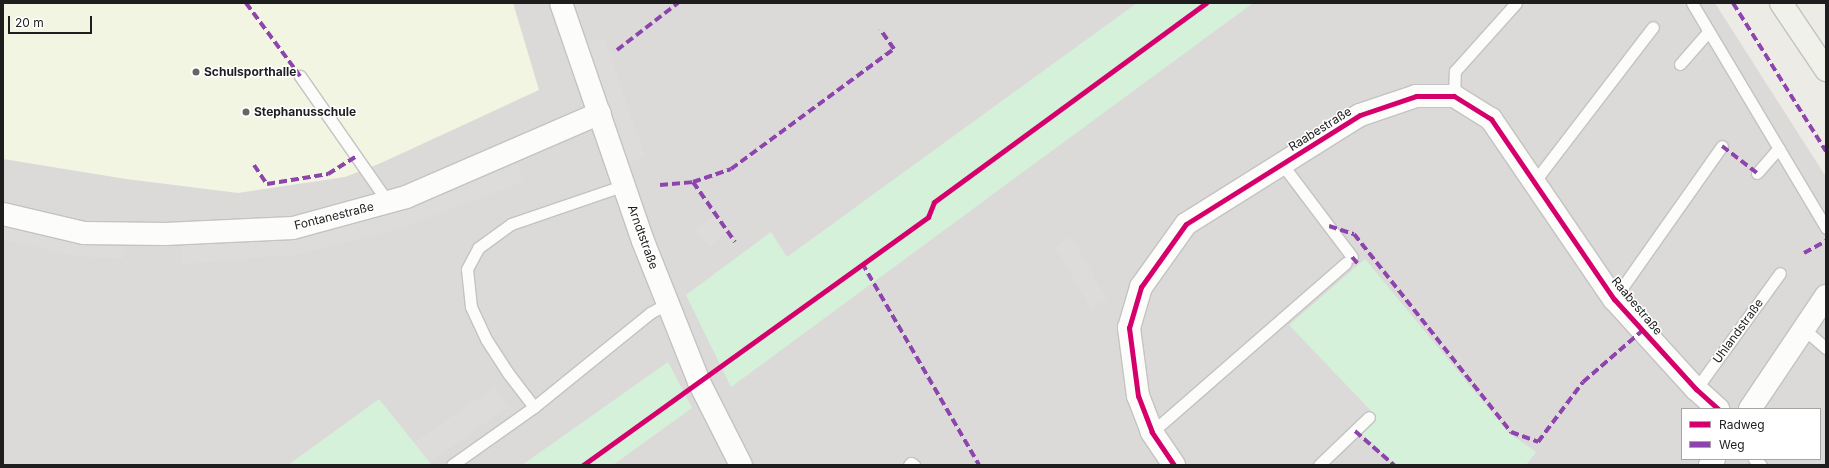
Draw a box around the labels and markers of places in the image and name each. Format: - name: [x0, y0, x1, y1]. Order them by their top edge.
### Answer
- place label: Schulsporthalle: [204, 65, 296, 79]
- marker: Schulsporthalle: [191, 67, 201, 77]
- place label: Stephanusschule: [254, 105, 356, 119]
- marker: Stephanusschule: [241, 107, 251, 117]

